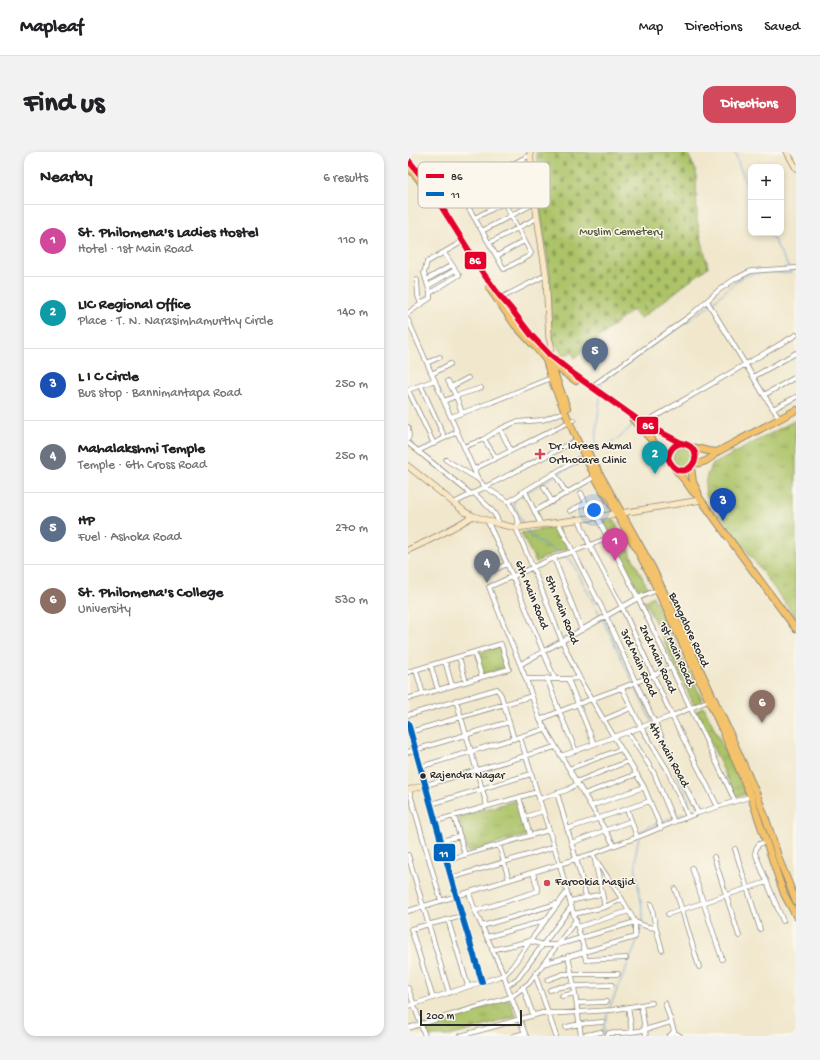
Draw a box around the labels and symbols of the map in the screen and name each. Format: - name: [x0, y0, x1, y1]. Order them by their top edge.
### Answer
- legend: [418, 162, 550, 208]
- text: 86: [451, 172, 463, 184]
- text: 11: [450, 190, 460, 202]
- park label: Muslim Cemetery: [579, 226, 663, 240]
- line badge: 86: [464, 251, 487, 270]
- text: 86: [469, 256, 481, 268]
- pin: 5: [582, 338, 608, 371]
- line badge: 86: [636, 416, 659, 435]
- text: 86: [642, 421, 654, 433]
- place label: Dr. Idrees Akmal Orthocare Clinic: [548, 440, 632, 468]
- pin: 2: [642, 441, 668, 474]
- marker: Dr. Idrees Akmal Orthocare Clinic: [534, 448, 546, 460]
- pin: 3: [710, 488, 736, 521]
- your location: [584, 500, 604, 520]
- pin: 1: [602, 528, 628, 561]
- pin: 4: [474, 550, 500, 583]
- street label: 6th Main Road: [511, 559, 551, 632]
- street label: 5th Main Road: [541, 574, 581, 647]
- street label: Bangalore Road: [664, 590, 712, 670]
- street label: 1st Main Road: [655, 619, 697, 689]
- street label: 2nd Main Road: [635, 623, 679, 696]
- street label: 3rd Main Road: [616, 626, 660, 700]
- pin: 6: [749, 690, 775, 723]
- street label: 4th Main Road: [644, 720, 692, 791]
- place label: Rajendra Nagar: [430, 770, 506, 782]
- marker: Rajendra Nagar: [418, 771, 428, 781]
- line badge: 11: [433, 843, 456, 862]
- text: 11: [439, 849, 448, 861]
- place label: Farookia Masjid: [554, 876, 635, 890]
- marker: Farookia Masjid: [542, 878, 552, 888]
- scale bar: [420, 1008, 522, 1027]

